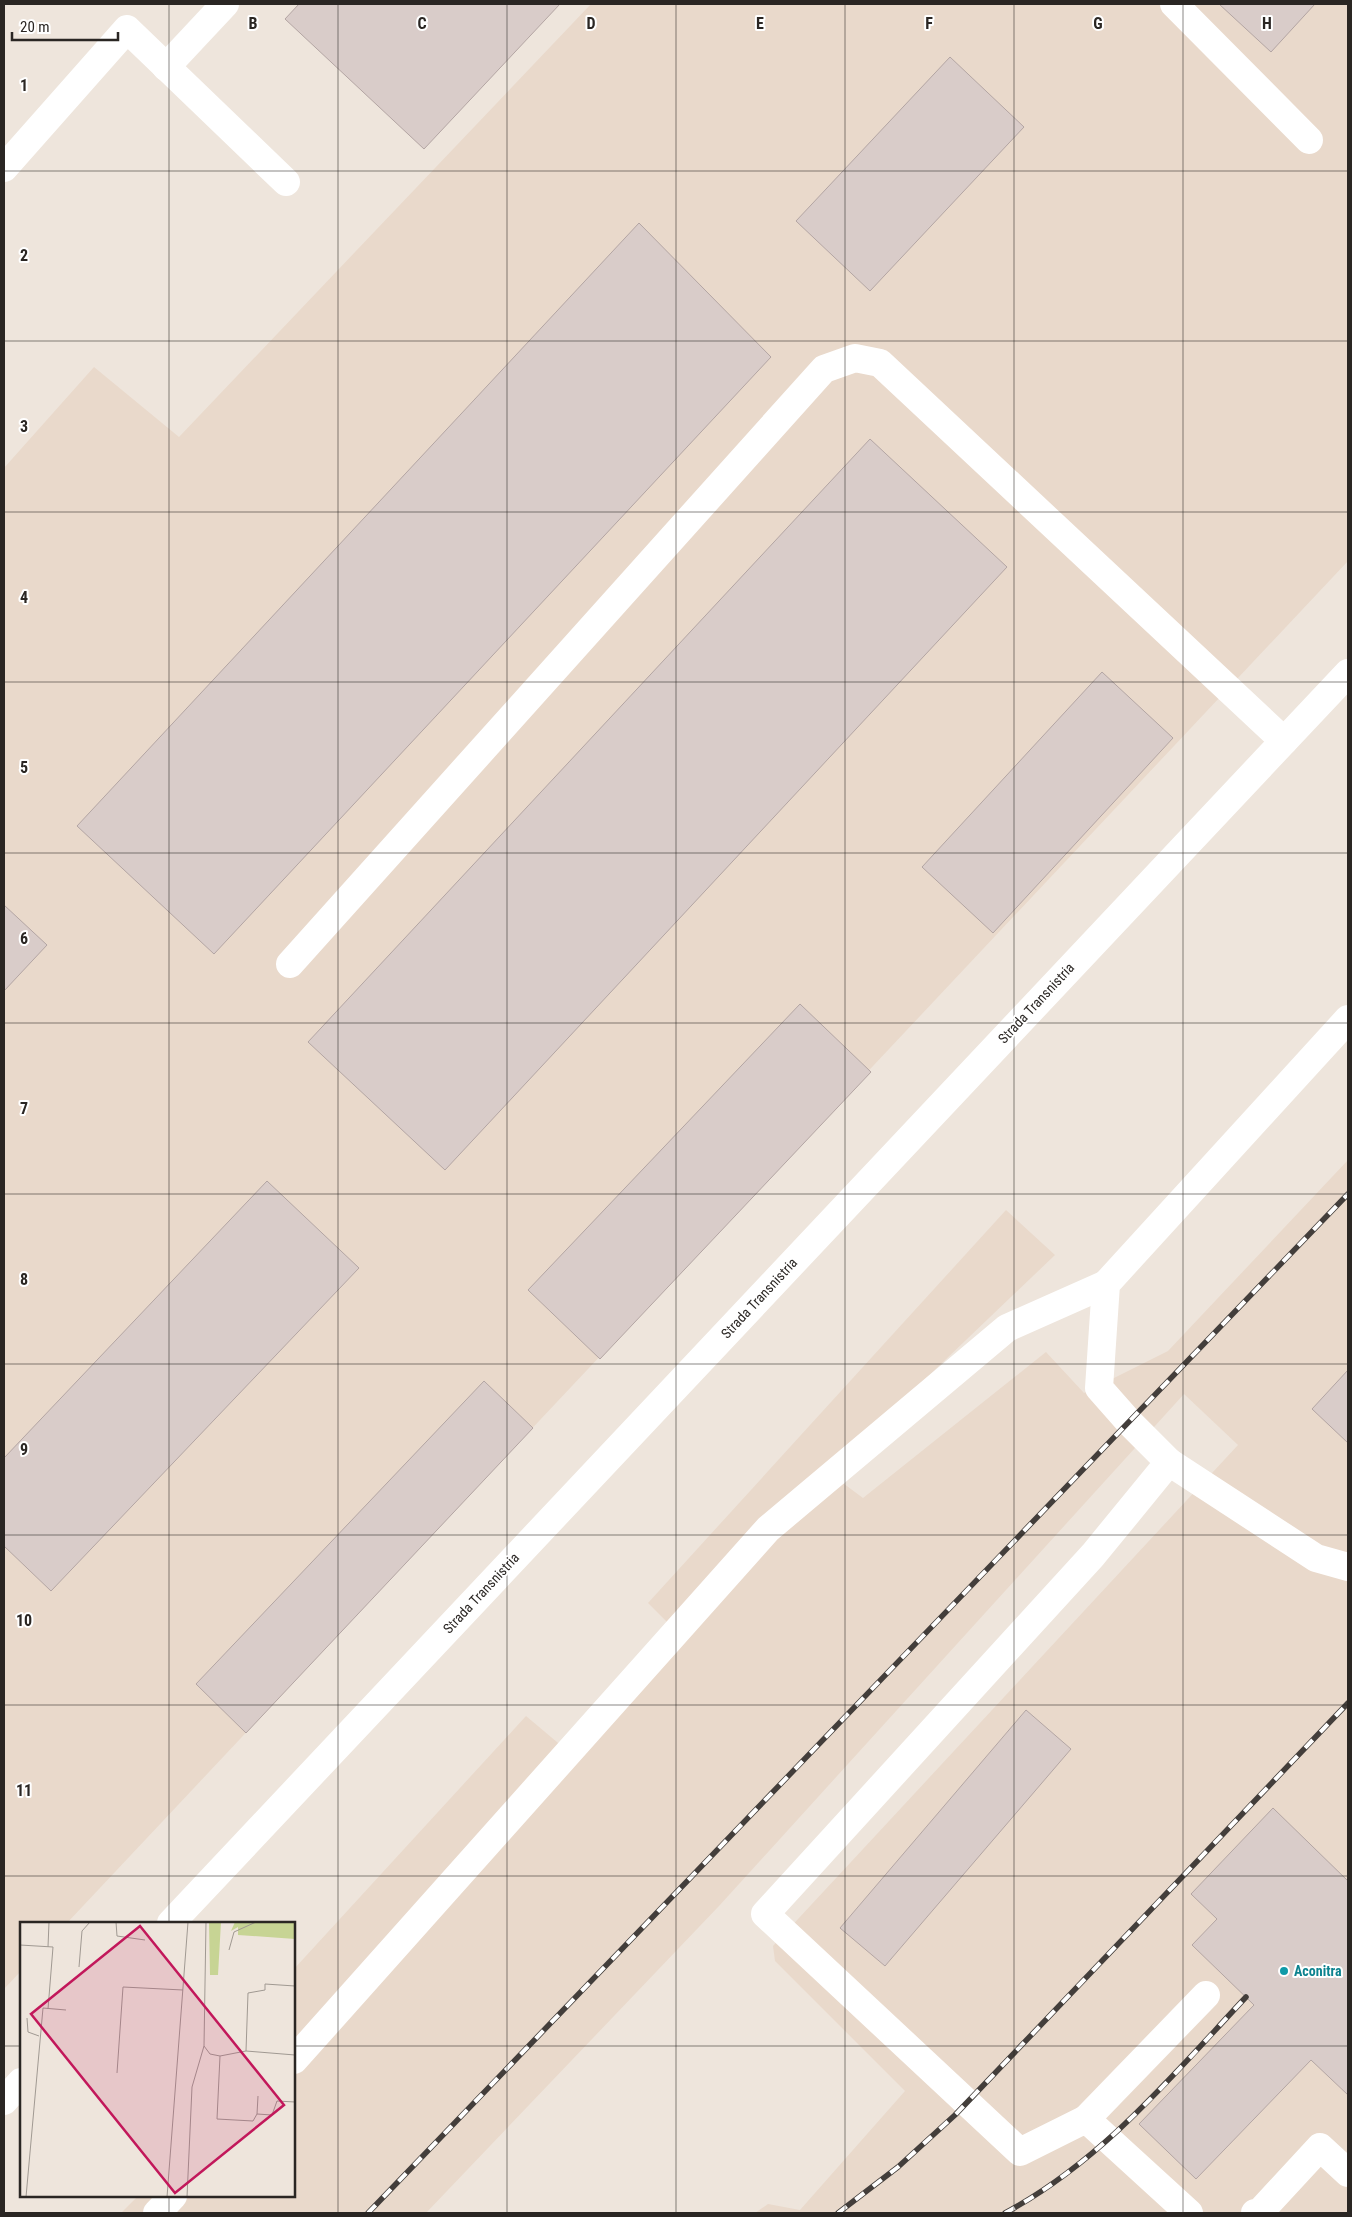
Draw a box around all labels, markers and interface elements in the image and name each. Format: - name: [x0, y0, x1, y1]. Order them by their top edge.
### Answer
- scale bar: [12, 10, 119, 42]
- text: B: [249, 14, 258, 33]
- text: C: [417, 14, 427, 33]
- text: D: [586, 14, 596, 33]
- text: E: [756, 14, 764, 33]
- text: F: [925, 14, 933, 33]
- text: G: [1093, 14, 1103, 33]
- text: H: [1262, 14, 1272, 33]
- text: 20 m: [20, 18, 50, 36]
- text: 1: [20, 76, 28, 95]
- text: 2: [20, 246, 28, 265]
- text: 3: [20, 417, 28, 436]
- text: 4: [20, 588, 28, 607]
- text: 5: [20, 758, 28, 777]
- text: 6: [20, 929, 28, 948]
- street label: Strada Transnistria: [995, 959, 1077, 1047]
- text: 7: [20, 1099, 28, 1118]
- street label: Strada Transnistria: [718, 1254, 800, 1342]
- text: 8: [20, 1270, 28, 1289]
- text: 9: [20, 1440, 28, 1459]
- street label: Strada Transnistria: [440, 1549, 522, 1637]
- text: 10: [16, 1611, 32, 1630]
- text: 11: [16, 1781, 32, 1800]
- inset map: [20, 1922, 295, 2197]
- place label: Aconitra: [1294, 1963, 1342, 1979]
- marker: Aconitra: [1278, 1965, 1290, 1977]

